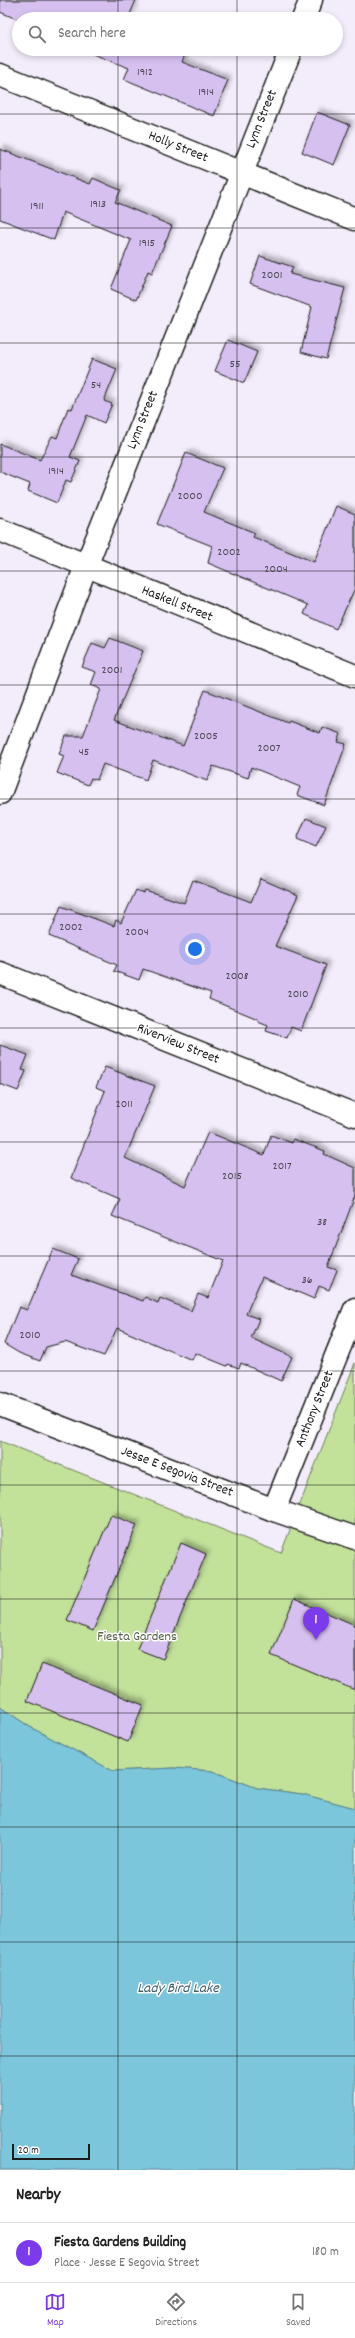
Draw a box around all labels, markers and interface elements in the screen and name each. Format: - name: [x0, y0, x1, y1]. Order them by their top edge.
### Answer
- search box: [12, 12, 343, 56]
- icon: search: [26, 23, 48, 45]
- text: Search here: [58, 23, 126, 45]
- house number: 1912: [137, 64, 153, 81]
- house number: 1914: [198, 84, 214, 101]
- street label: Lynn Street: [241, 87, 283, 151]
- street label: Holly Street: [145, 126, 211, 168]
- house number: 1913: [90, 196, 106, 213]
- house number: 1911: [30, 198, 44, 215]
- house number: 1915: [139, 235, 155, 252]
- house number: 2001: [262, 267, 282, 284]
- house number: 55: [229, 356, 241, 373]
- house number: 54: [91, 377, 101, 394]
- street label: Lynn Street: [122, 388, 164, 452]
- house number: 1914: [48, 463, 64, 480]
- house number: 2000: [178, 488, 202, 505]
- house number: 2002: [217, 544, 241, 561]
- house number: 2004: [264, 561, 288, 578]
- street label: Haskell Street: [138, 581, 216, 627]
- house number: 2001: [102, 662, 122, 679]
- house number: 2005: [194, 728, 218, 745]
- house number: 2007: [258, 740, 281, 757]
- house number: 45: [79, 744, 89, 761]
- house number: 2002: [59, 919, 83, 936]
- house number: 2004: [125, 924, 149, 941]
- your location: [185, 939, 205, 959]
- house number: 2008: [225, 968, 249, 985]
- house number: 2010: [288, 986, 308, 1003]
- street label: Riverview Street: [134, 1018, 222, 1070]
- house number: 2011: [115, 1096, 133, 1113]
- house number: 2017: [272, 1158, 292, 1175]
- house number: 2015: [222, 1168, 242, 1185]
- house number: 38: [317, 1214, 327, 1231]
- house number: 36: [301, 1272, 313, 1289]
- house number: 2010: [20, 1327, 40, 1344]
- street label: Anthony Street: [291, 1368, 339, 1450]
- street label: Jesse E Segovia Street: [118, 1441, 236, 1503]
- pin: 1: [303, 1607, 329, 1640]
- park label: Fiesta Gardens: [97, 1627, 177, 1647]
- water label: Lady Bird Lake: [137, 1978, 220, 2000]
- scale bar: [12, 2142, 90, 2161]
- text: 20 m: [18, 2143, 39, 2159]
- text: Nearby: [16, 2184, 60, 2208]
- text: Fiesta Gardens Building: [54, 2232, 186, 2254]
- text: 1: [28, 2243, 30, 2262]
- text: 180 m: [312, 2243, 339, 2262]
- text: Place · Jesse E Segovia Street: [54, 2254, 199, 2273]
- tab: Map: [44, 2291, 66, 2331]
- tab: Directions: [155, 2291, 197, 2331]
- tab: Saved: [286, 2291, 311, 2331]

